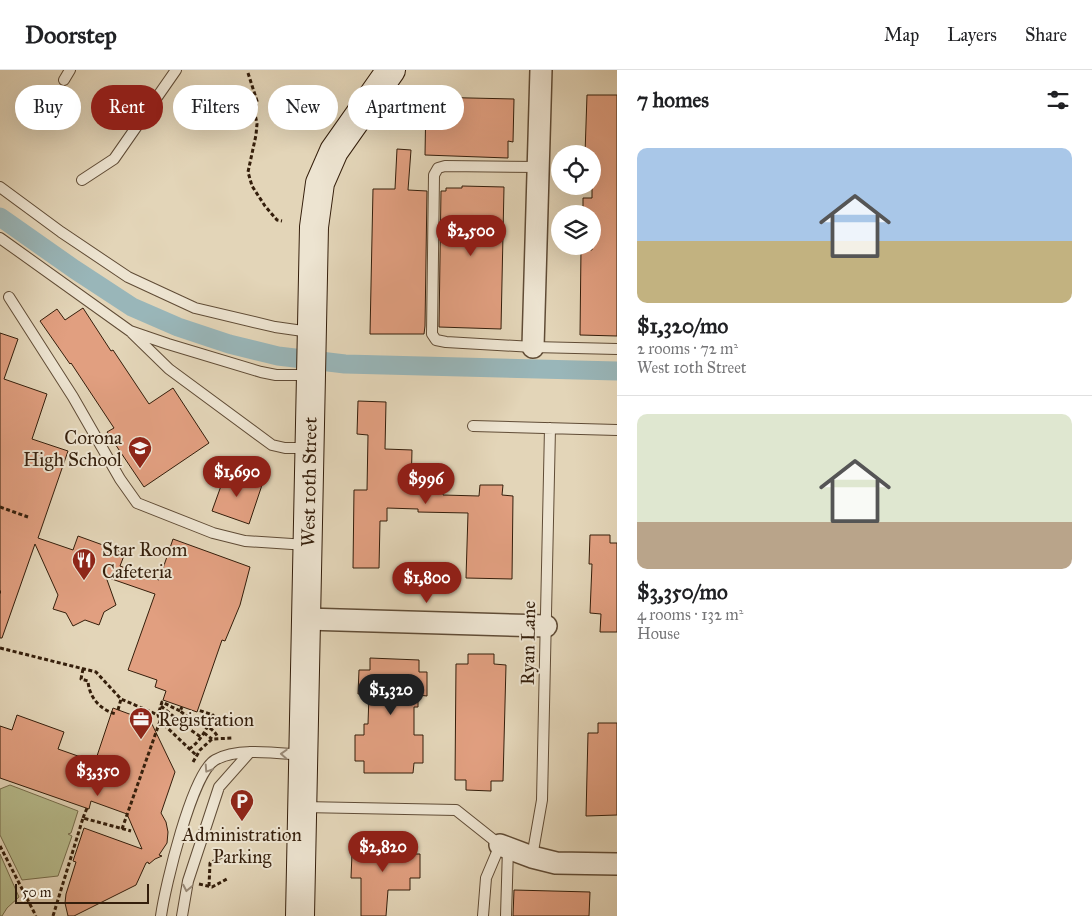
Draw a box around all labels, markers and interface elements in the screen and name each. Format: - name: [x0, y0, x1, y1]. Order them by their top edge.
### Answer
- text: Doorstep: [25, 20, 117, 50]
- text: Map: [884, 24, 919, 46]
- text: Layers: [947, 24, 997, 46]
- text: Share: [1025, 24, 1067, 46]
- chip: Buy: [15, 85, 81, 130]
- chip: Rent: [91, 85, 163, 130]
- chip: Filters: [173, 85, 258, 130]
- chip: New: [268, 85, 338, 130]
- chip: Apartment: [348, 85, 464, 130]
- icon: filters: [1044, 86, 1072, 114]
- text: 7 homes: [637, 87, 709, 113]
- map controls: [551, 145, 601, 255]
- button: locate: [551, 145, 601, 195]
- icon: home: [810, 181, 900, 271]
- button: layers: [551, 205, 601, 255]
- pin: $2,500: [430, 214, 512, 257]
- text: $2,500: [447, 221, 495, 240]
- text: $1,320/mo: [637, 313, 728, 339]
- text: 2 rooms · 72 m²: [637, 339, 738, 358]
- text: West 10th Street: [637, 358, 746, 377]
- street label: West 10th Street: [296, 417, 322, 547]
- place label: Corona High School: [23, 426, 123, 472]
- school or university icon: Corona High School: [127, 435, 153, 469]
- icon: home: [810, 446, 900, 536]
- pin: $1,690: [196, 456, 278, 498]
- text: $1,690: [214, 462, 260, 481]
- pin: $996: [396, 462, 456, 505]
- text: $996: [409, 469, 444, 488]
- place label: Star Room Cafeteria: [102, 538, 187, 583]
- restaurant icon: Star Room Cafeteria: [71, 547, 97, 581]
- pin: $1,800: [386, 562, 468, 604]
- text: $1,800: [403, 568, 451, 587]
- text: $3,350/mo: [637, 579, 728, 605]
- street label: Ryan Lane: [516, 601, 540, 685]
- text: 4 rooms · 132 m²: [637, 605, 743, 624]
- text: House: [637, 624, 680, 643]
- pin: $1,320: [350, 674, 432, 716]
- text: $1,320: [369, 680, 413, 699]
- office icon: Registration: [128, 706, 154, 740]
- place label: Registration: [158, 708, 254, 732]
- one-way arrow: [280, 748, 288, 759]
- pin: $3,350: [57, 754, 139, 797]
- text: $3,350: [76, 761, 120, 780]
- one-way arrow: [204, 764, 214, 773]
- parking icon: Administration Parking: [229, 788, 255, 822]
- place label: Administration Parking: [181, 823, 302, 869]
- pin: $2,820: [342, 830, 424, 873]
- text: $2,820: [359, 837, 407, 856]
- scale bar: [15, 881, 149, 904]
- text: 50 m: [22, 884, 51, 901]
- one-way arrow: [182, 884, 192, 892]

